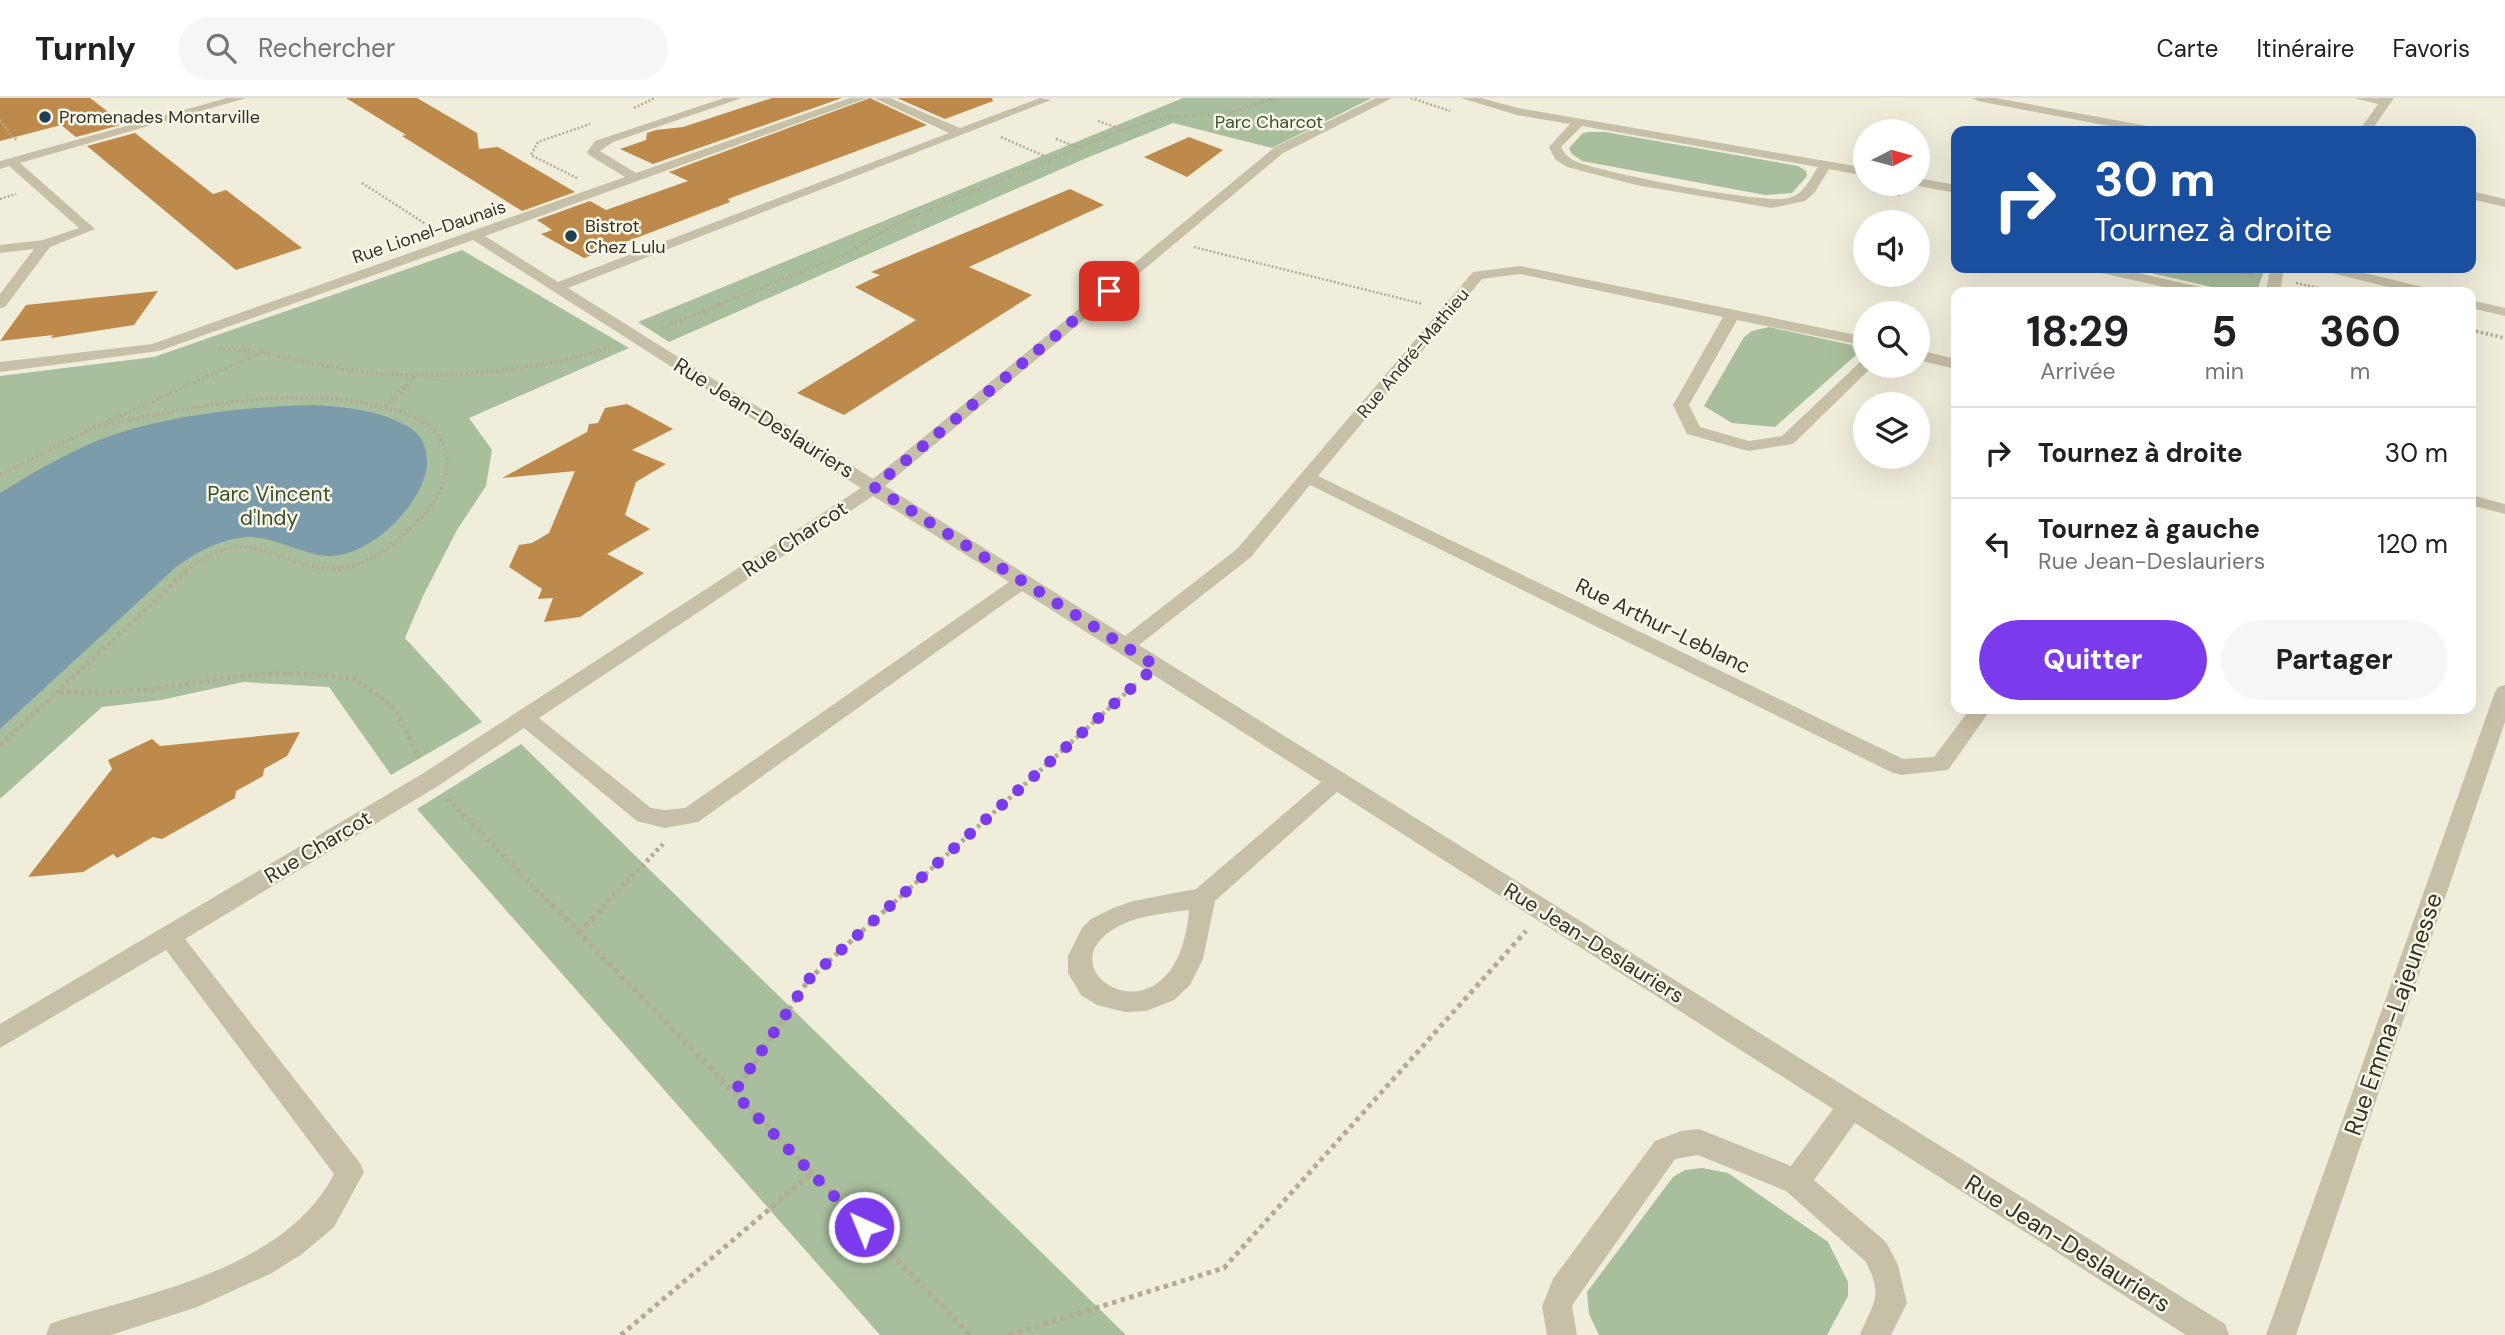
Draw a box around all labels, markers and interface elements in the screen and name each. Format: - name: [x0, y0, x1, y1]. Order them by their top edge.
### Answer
- search box: [178, 17, 668, 80]
- text: Turnly: [35, 27, 136, 70]
- icon: search: [202, 29, 240, 67]
- text: Rechercher: [258, 31, 395, 65]
- text: Carte: [2157, 33, 2218, 64]
- text: Itinéraire: [2256, 33, 2354, 64]
- text: Favoris: [2392, 33, 2470, 64]
- place label: Promenades Montarville: [59, 105, 260, 129]
- marker: Promenades Montarville: [37, 109, 53, 125]
- park label: Parc Charcot: [1215, 110, 1323, 134]
- north arrow: [1853, 119, 1930, 196]
- map controls: [1853, 119, 1930, 469]
- text: 30 m: [2094, 147, 2216, 211]
- icon: right: [1979, 154, 2070, 245]
- street label: Rue Lionel-Daunais: [349, 194, 509, 270]
- text: Tournez à droite: [2094, 209, 2332, 251]
- button: sound: [1853, 210, 1930, 287]
- place label: Bistrot Chez Lulu: [585, 214, 666, 259]
- marker: Bistrot Chez Lulu: [563, 228, 579, 244]
- pin: [1079, 261, 1139, 321]
- icon: arrive: [1090, 272, 1128, 310]
- street label: Rue André-Mathieu: [1351, 283, 1475, 423]
- button: search: [1853, 301, 1930, 378]
- text: 18:29: [2026, 304, 2130, 359]
- text: 5: [2211, 304, 2237, 359]
- text: 360: [2319, 304, 2401, 359]
- street label: Rue Jean-Deslauriers: [669, 351, 859, 485]
- text: Arrivée: [2040, 356, 2116, 386]
- text: min: [2205, 356, 2244, 386]
- text: m: [2350, 356, 2370, 386]
- button: layers: [1853, 392, 1930, 469]
- icon: right: [1979, 434, 2017, 472]
- text: Tournez à droite: [2038, 436, 2243, 470]
- text: 30 m: [2385, 436, 2448, 470]
- park label: Parc Vincent d'Indy: [207, 480, 331, 532]
- street label: Rue Charcot: [737, 495, 853, 583]
- text: Tournez à gauche: [2038, 512, 2260, 546]
- icon: left: [1979, 525, 2017, 563]
- text: 120 m: [2377, 527, 2448, 561]
- text: Rue Jean-Deslauriers: [2038, 546, 2265, 576]
- street label: Rue Arthur-Leblanc: [1571, 572, 1755, 680]
- button: Quitter: [1979, 620, 2207, 700]
- button: Partager: [2221, 620, 2448, 700]
- street label: Rue Charcot: [259, 804, 377, 890]
- street label: Rue Jean-Deslauriers: [1499, 876, 1689, 1010]
- street label: Rue Emma-Lajeunesse: [2337, 889, 2449, 1139]
- street label: Rue Jean-Deslauriers: [1959, 1167, 2177, 1319]
- position arrow: [827, 1190, 901, 1264]

